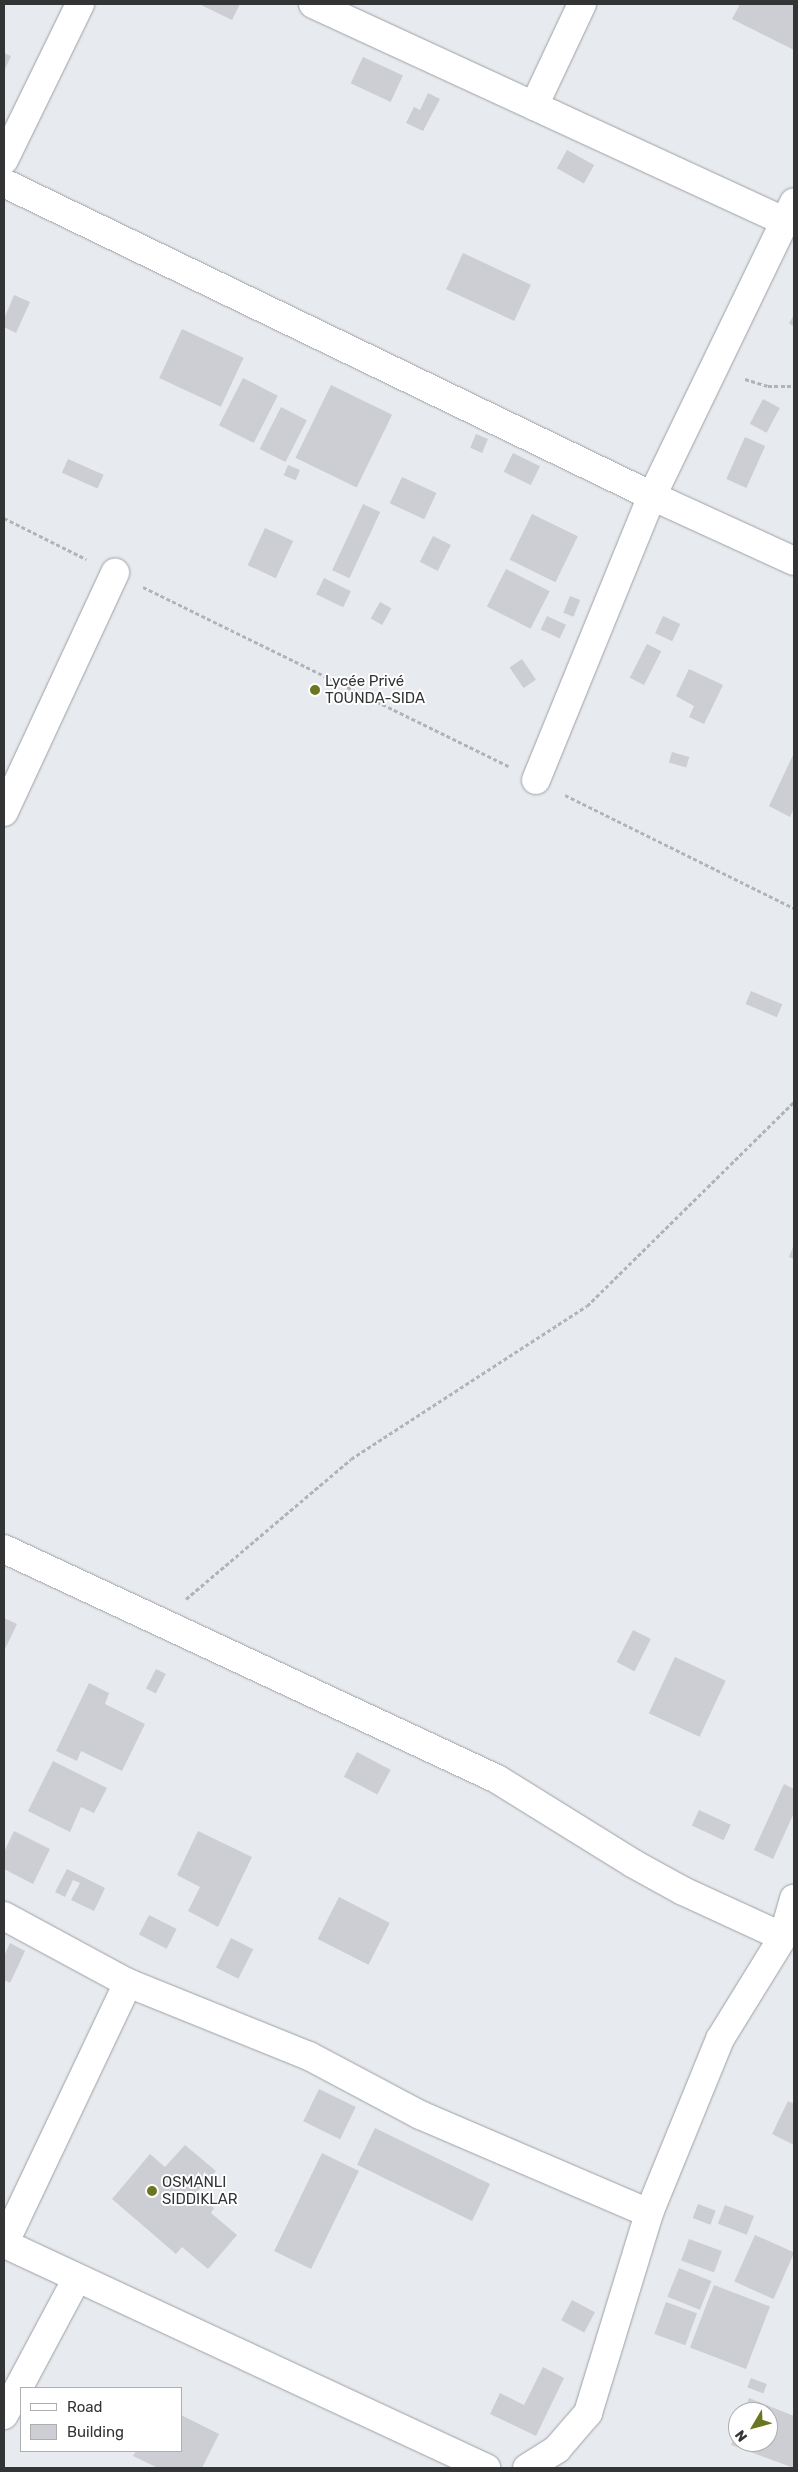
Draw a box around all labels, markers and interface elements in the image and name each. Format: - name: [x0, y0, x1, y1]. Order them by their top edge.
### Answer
- place label: Lycée Privé TOUNDA-SIDA: [325, 672, 425, 707]
- marker: Lycée Privé TOUNDA-SIDA: [309, 684, 321, 696]
- place label: OSMANLI SIDDIKLAR: [162, 2173, 238, 2208]
- marker: OSMANLI SIDDIKLAR: [146, 2185, 158, 2197]
- legend: [20, 2387, 182, 2452]
- text: Road: [67, 2398, 103, 2416]
- north arrow: [728, 2402, 778, 2452]
- text: Building: [67, 2423, 124, 2441]
- text: N: [732, 2427, 751, 2445]

